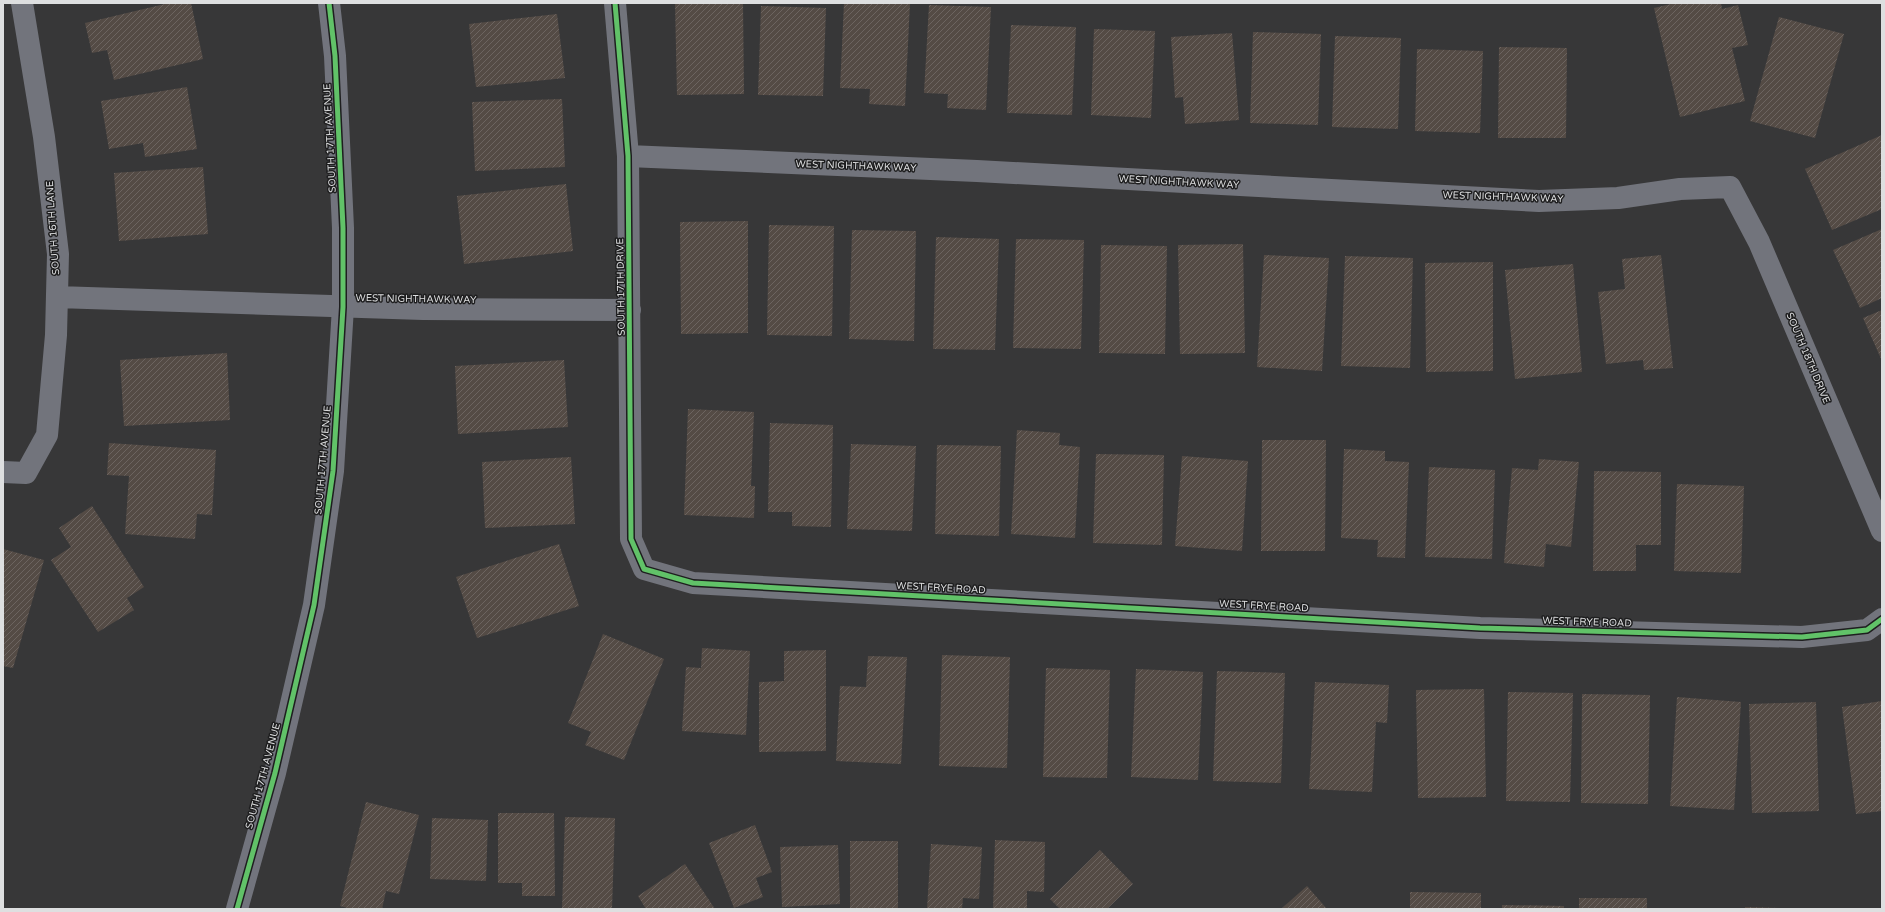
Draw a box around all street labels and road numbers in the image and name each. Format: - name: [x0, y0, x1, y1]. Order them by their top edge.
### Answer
- street label: SOUTH 17TH AVENUE: [321, 83, 339, 193]
- street label: WEST NIGHTHAWK WAY: [795, 158, 917, 174]
- street label: WEST NIGHTHAWK WAY: [1118, 173, 1240, 191]
- street label: SOUTH 16TH LANE: [44, 181, 62, 275]
- street label: WEST NIGHTHAWK WAY: [1442, 189, 1564, 205]
- street label: SOUTH 17TH DRIVE: [614, 238, 628, 336]
- street label: WEST NIGHTHAWK WAY: [355, 292, 477, 306]
- street label: SOUTH 18TH DRIVE: [1783, 311, 1833, 405]
- street label: SOUTH 17TH AVENUE: [312, 405, 334, 515]
- street label: WEST FRYE ROAD: [896, 580, 986, 596]
- street label: WEST FRYE ROAD: [1219, 598, 1309, 614]
- street label: WEST FRYE ROAD: [1542, 614, 1632, 630]
- street label: SOUTH 17TH AVENUE: [243, 722, 283, 830]

